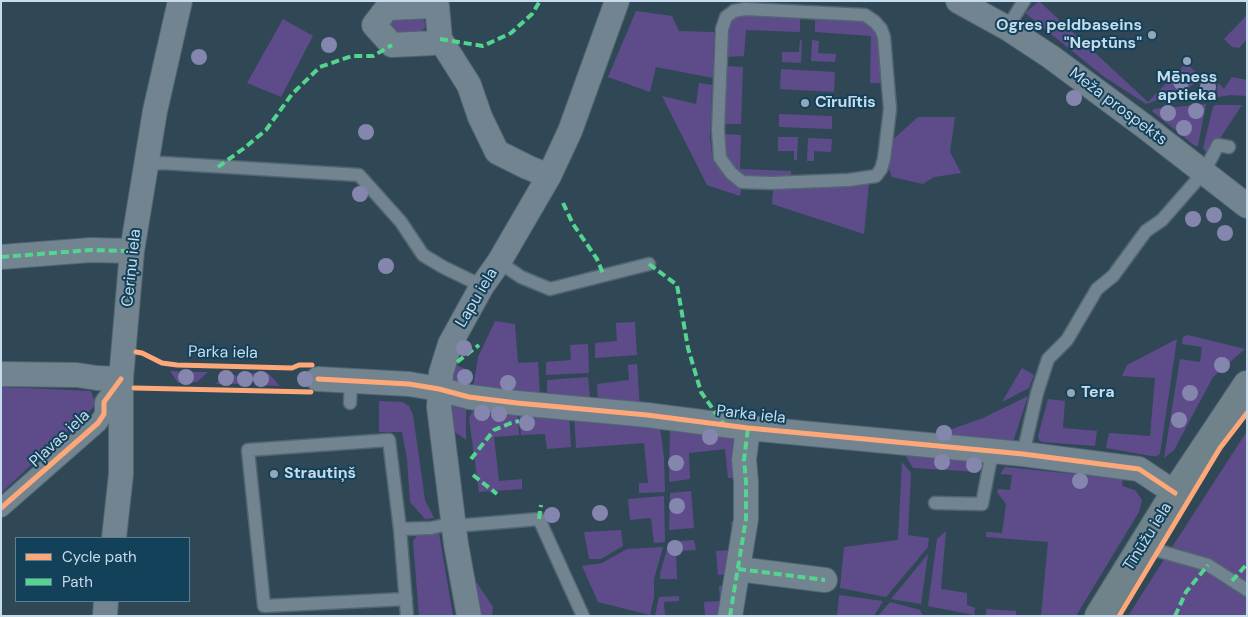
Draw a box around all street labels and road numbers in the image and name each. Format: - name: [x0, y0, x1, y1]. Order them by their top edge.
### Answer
- street label: Meža prospekts: [1065, 64, 1171, 150]
- street label: Ceriņu iela: [118, 228, 146, 308]
- street label: Lapu iela: [452, 265, 502, 331]
- street label: Parka iela: [188, 343, 258, 363]
- street label: Parka iela: [715, 402, 787, 428]
- street label: Pļavas iela: [26, 406, 94, 472]
- street label: Tīnūžu iela: [1119, 499, 1177, 575]

